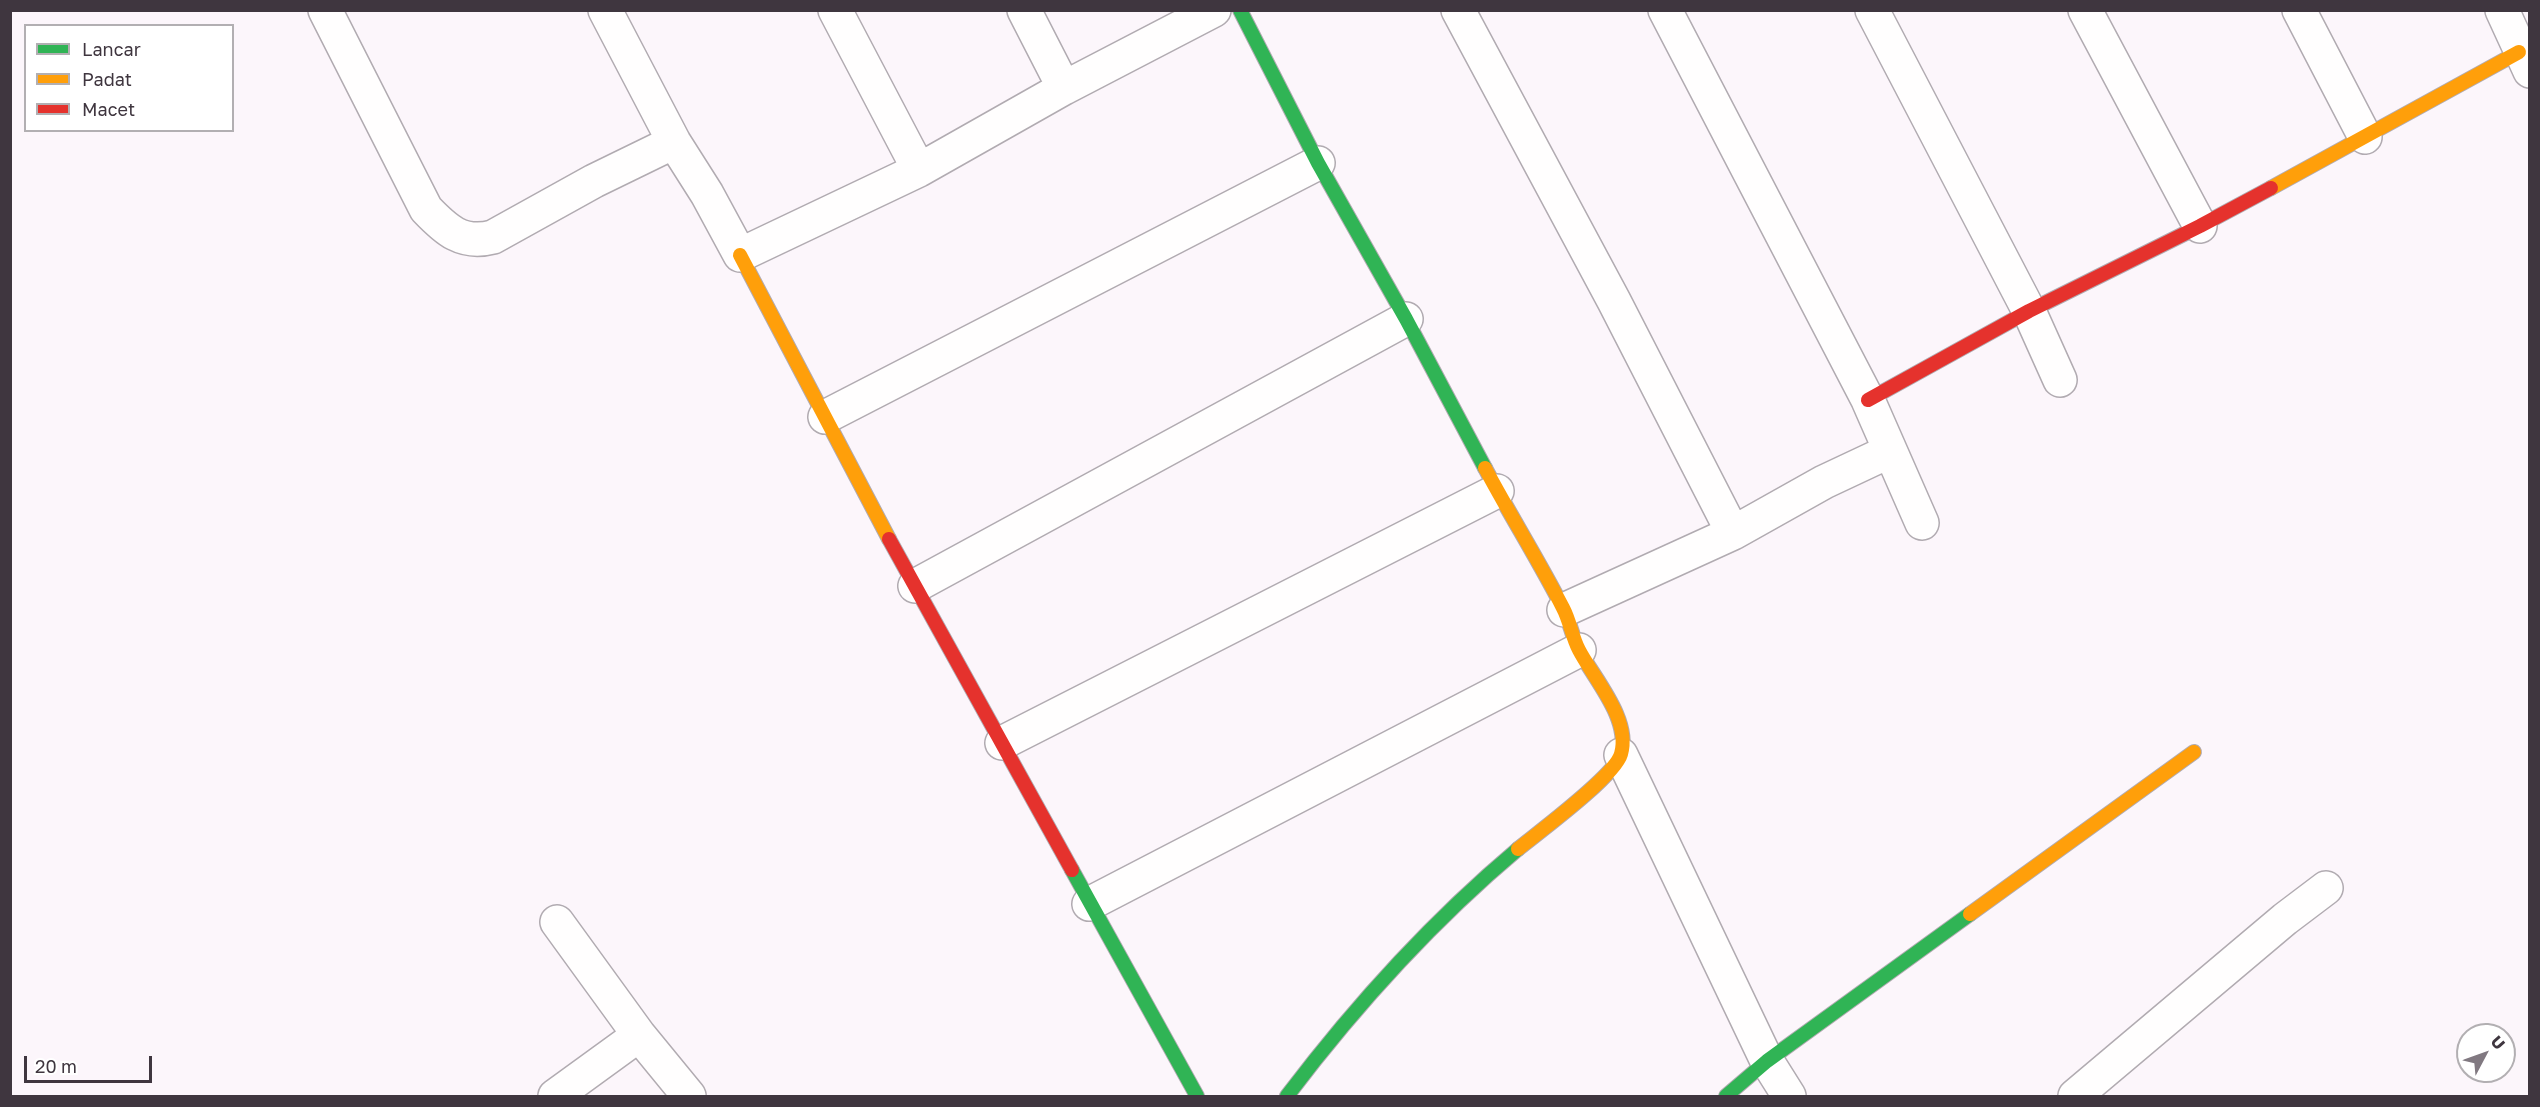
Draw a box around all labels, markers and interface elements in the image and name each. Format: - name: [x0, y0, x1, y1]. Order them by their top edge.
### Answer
- legend: [24, 24, 234, 132]
- text: Lancar: [82, 38, 141, 60]
- text: Padat: [82, 68, 132, 90]
- text: Macet: [82, 98, 135, 120]
- north arrow: [2456, 1023, 2516, 1083]
- text: U: [2487, 1032, 2509, 1053]
- scale bar: [27, 1044, 154, 1082]
- text: 20 m: [35, 1055, 77, 1077]

